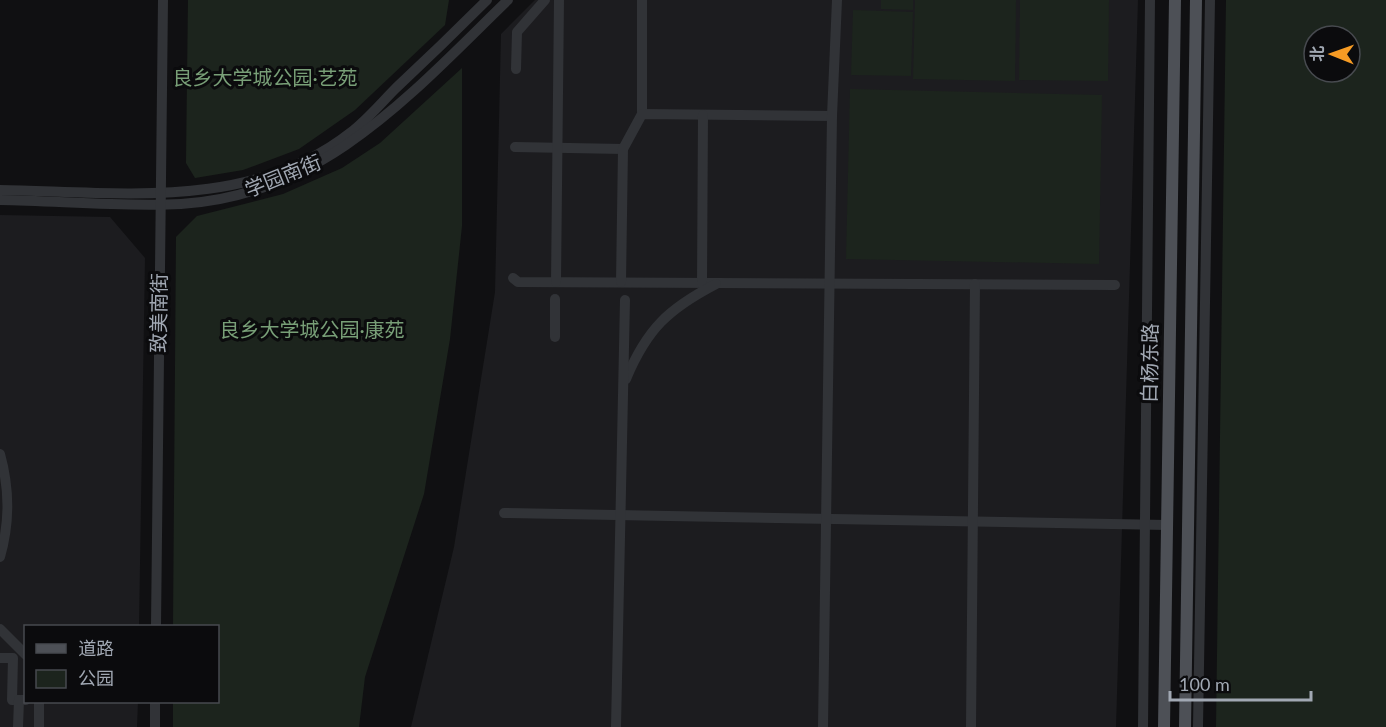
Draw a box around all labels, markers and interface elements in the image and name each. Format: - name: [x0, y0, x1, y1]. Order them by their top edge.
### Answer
- north arrow: [1302, 24, 1362, 84]
- text: 北: [1307, 46, 1326, 62]
- park label: 良乡大学城公园·艺苑: [172, 65, 358, 89]
- street label: 学园南街: [241, 149, 324, 201]
- street label: 致美南街: [145, 273, 171, 353]
- park label: 良乡大学城公园·康苑: [219, 317, 405, 341]
- street label: 白杨东路: [1136, 323, 1162, 403]
- legend: [24, 625, 219, 703]
- text: 道路: [78, 637, 114, 659]
- scale bar: [1170, 664, 1311, 702]
- text: 公园: [78, 667, 114, 689]
- text: 100 m: [1179, 673, 1230, 695]

